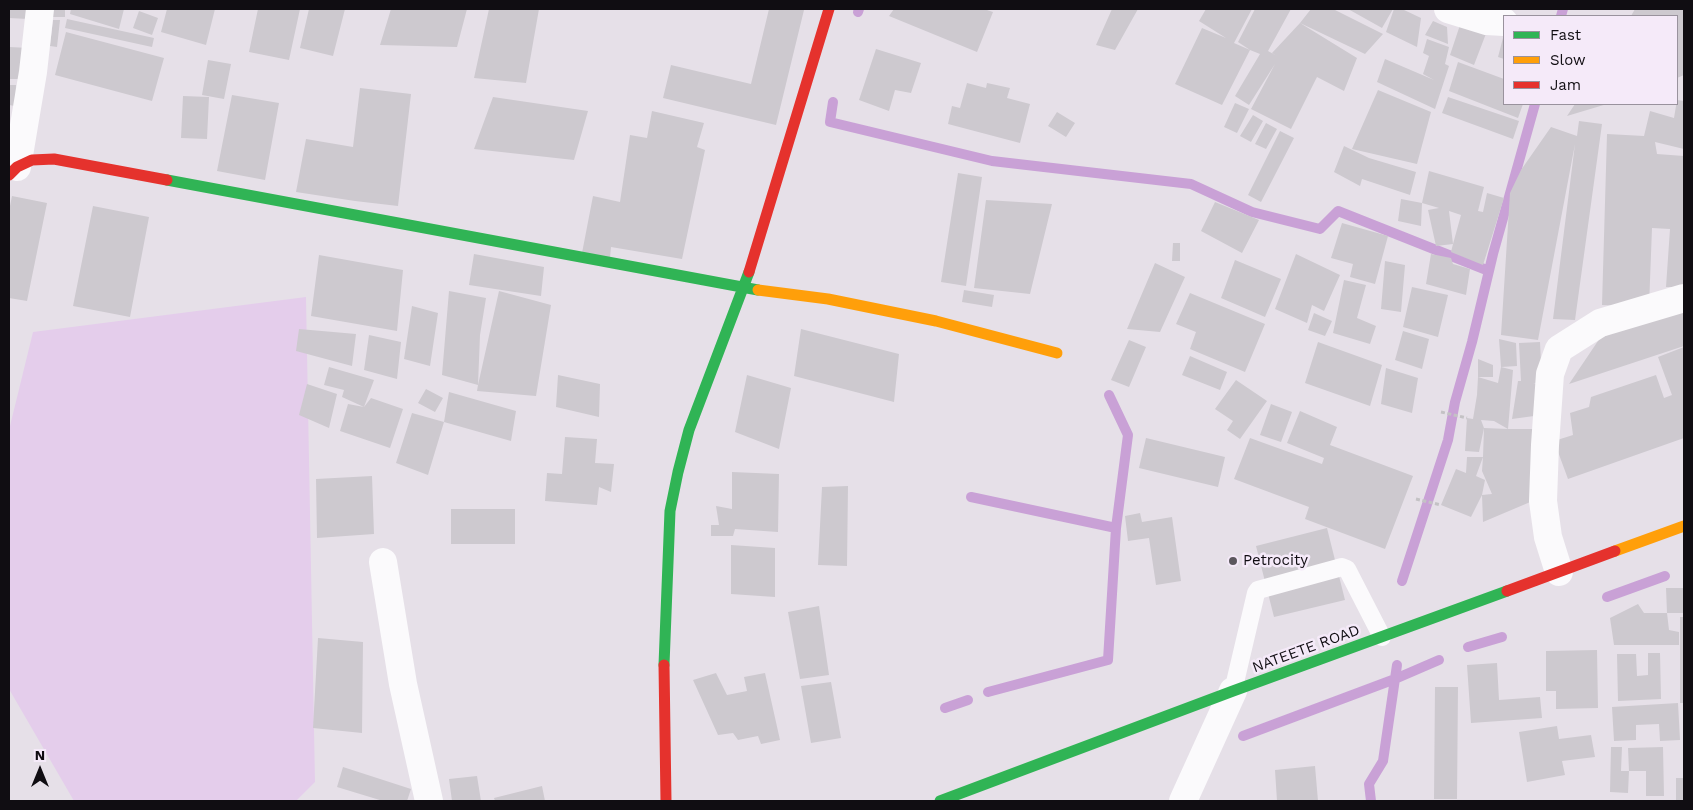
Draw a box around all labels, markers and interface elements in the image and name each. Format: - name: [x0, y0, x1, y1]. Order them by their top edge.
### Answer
- legend: [1503, 15, 1678, 105]
- text: Fast: [1550, 26, 1581, 44]
- text: Slow: [1550, 51, 1586, 69]
- text: Jam: [1550, 76, 1581, 94]
- place label: Petrocity: [1243, 552, 1308, 570]
- marker: Petrocity: [1227, 555, 1239, 567]
- street label: NATEETE ROAD: [1250, 621, 1362, 677]
- north arrow: [15, 745, 65, 795]
- text: N: [35, 747, 45, 763]

